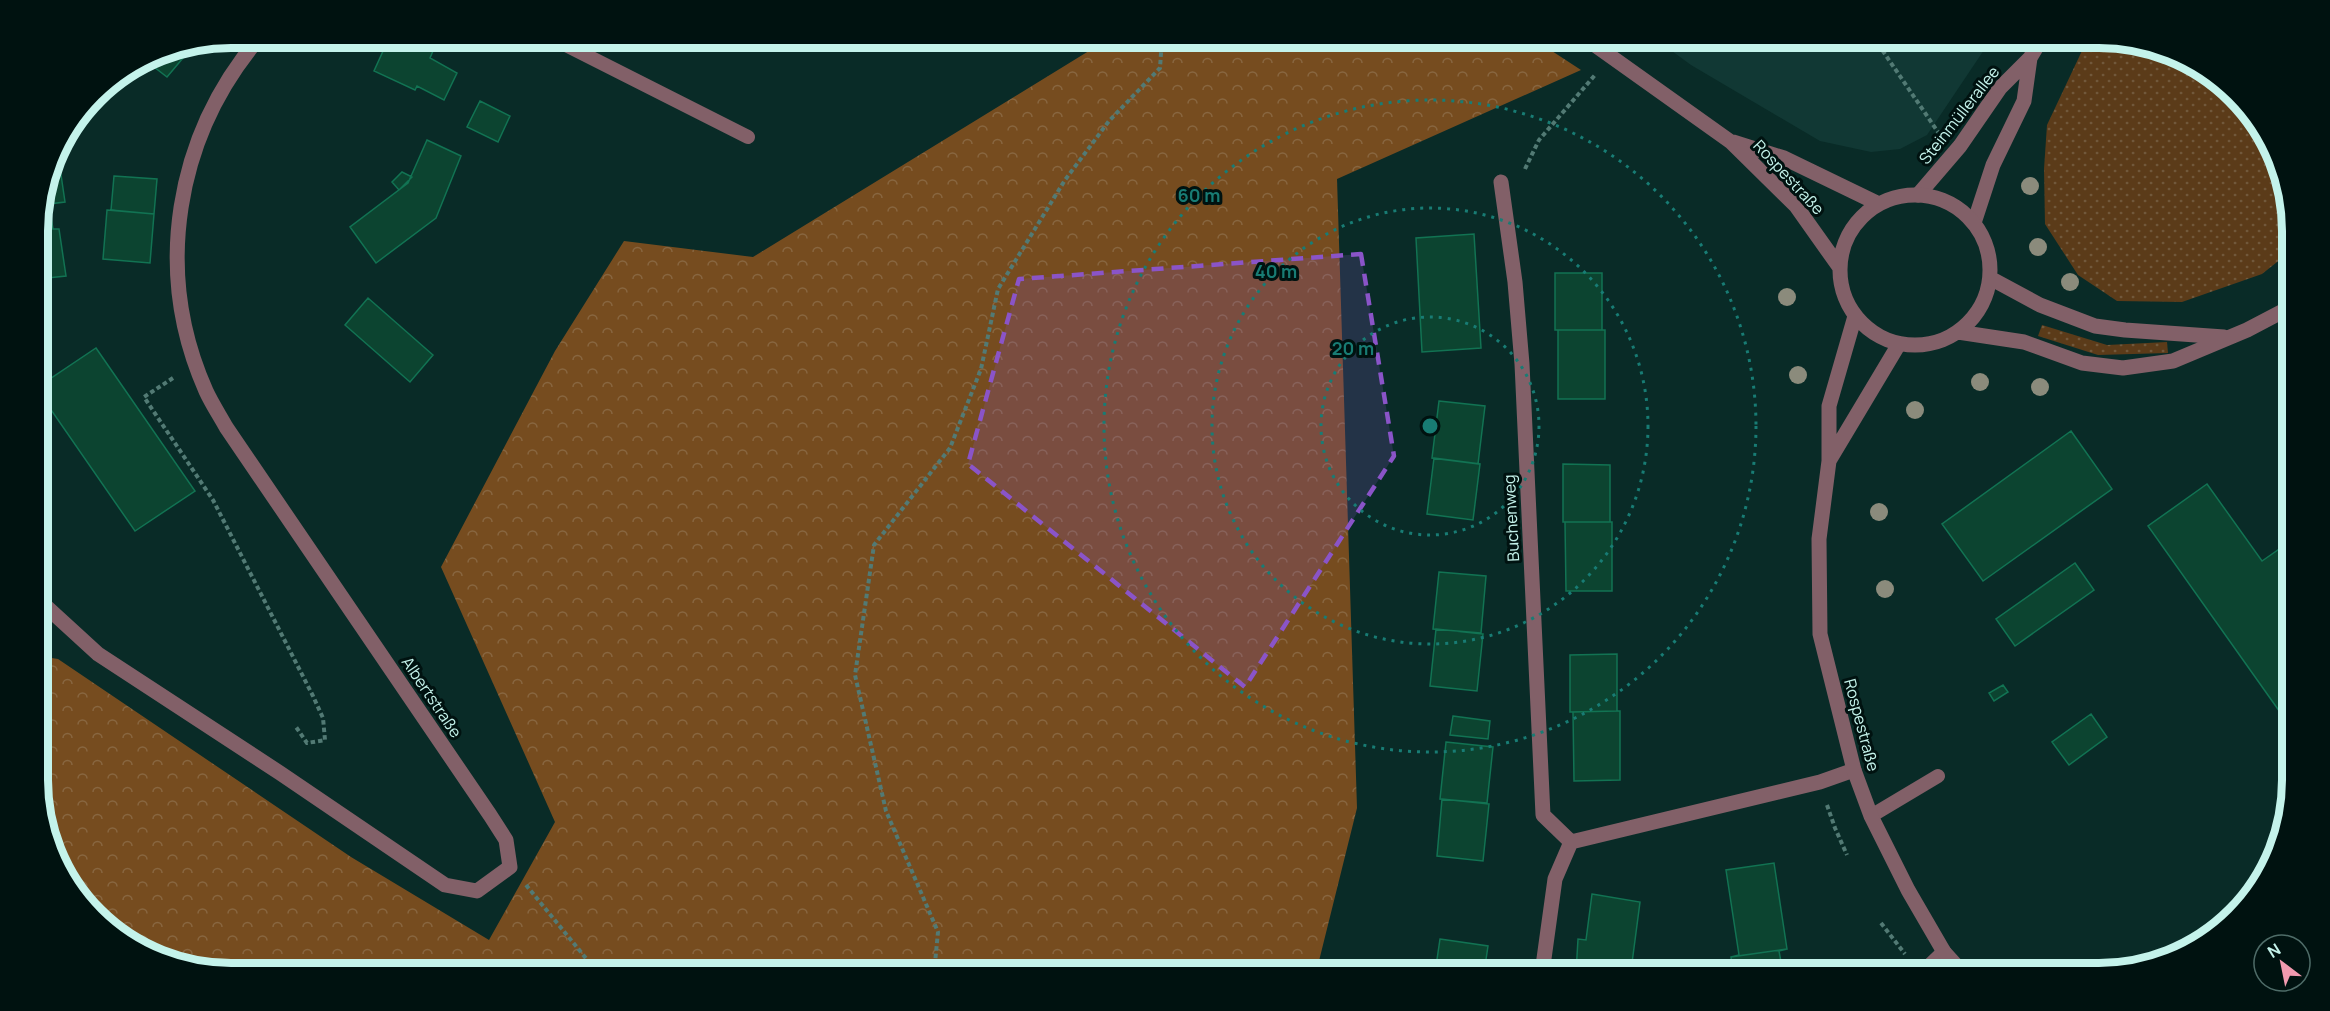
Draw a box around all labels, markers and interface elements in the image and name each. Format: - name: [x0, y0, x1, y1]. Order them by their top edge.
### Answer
- street label: Steinmüllerallee: [1914, 61, 2004, 169]
- street label: Rospestraße: [1749, 135, 1829, 219]
- text: 60 m: [1178, 183, 1220, 207]
- text: 40 m: [1255, 259, 1297, 283]
- text: 20 m: [1332, 336, 1374, 360]
- centre of rings: [1420, 416, 1440, 436]
- street label: Buchenweg: [1498, 474, 1524, 562]
- street label: Albertstraße: [397, 652, 467, 742]
- street label: Rospestraße: [1839, 676, 1885, 774]
- north arrow: [2252, 933, 2312, 993]
- text: N: [2263, 938, 2285, 963]

